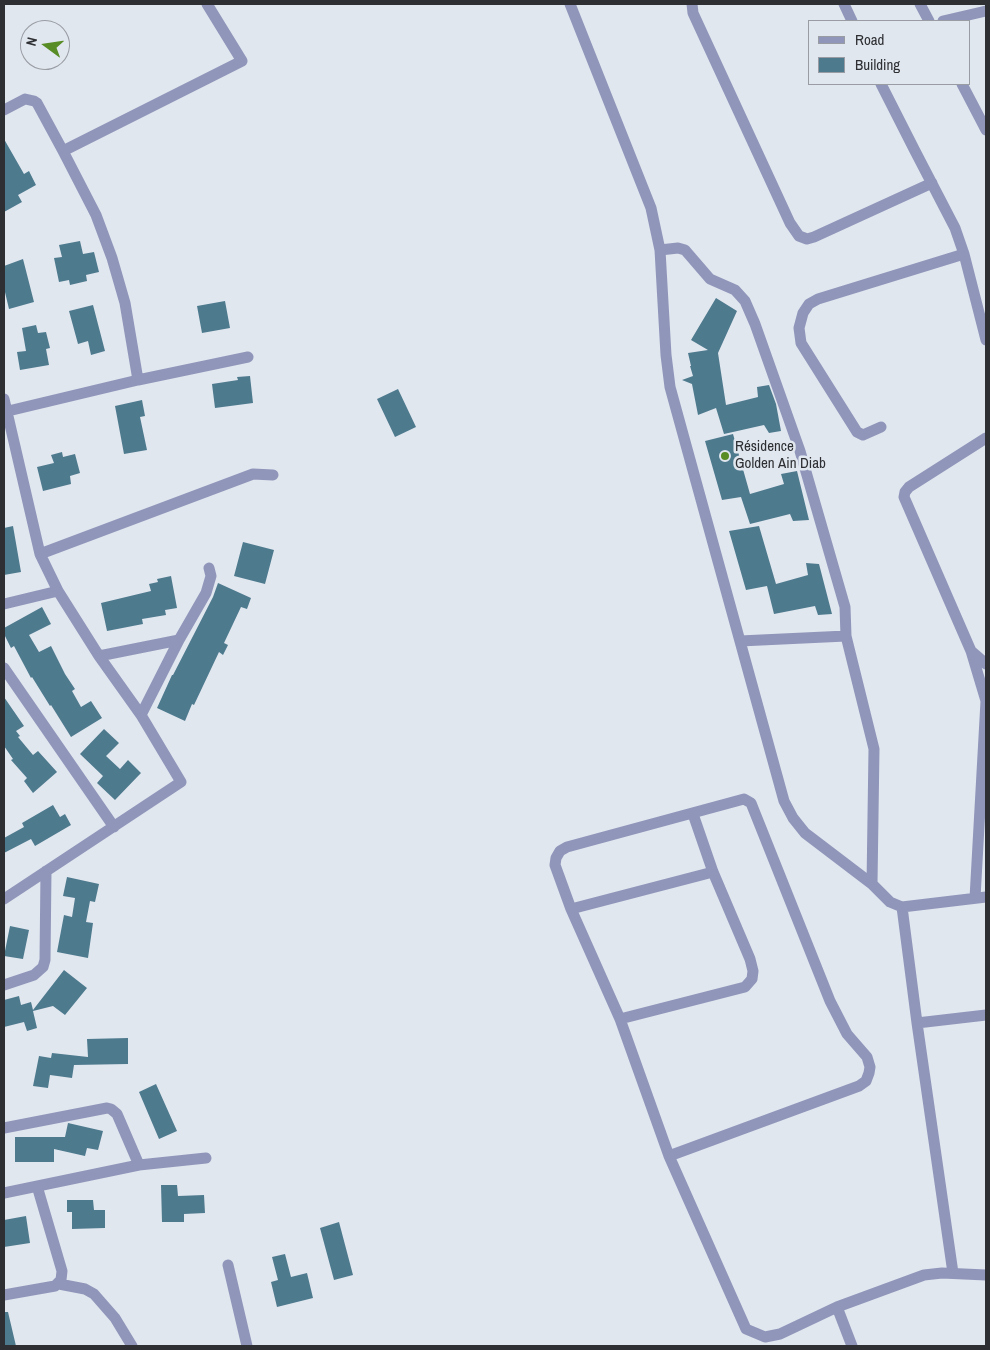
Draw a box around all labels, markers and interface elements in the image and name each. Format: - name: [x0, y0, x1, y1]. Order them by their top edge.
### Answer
- north arrow: [20, 20, 70, 70]
- legend: [808, 20, 970, 85]
- text: Road: [855, 29, 884, 50]
- text: N: [22, 35, 41, 48]
- text: Building: [855, 54, 900, 75]
- place label: Résidence Golden Ain Diab: [735, 438, 826, 473]
- marker: Résidence Golden Ain Diab: [719, 450, 731, 462]

